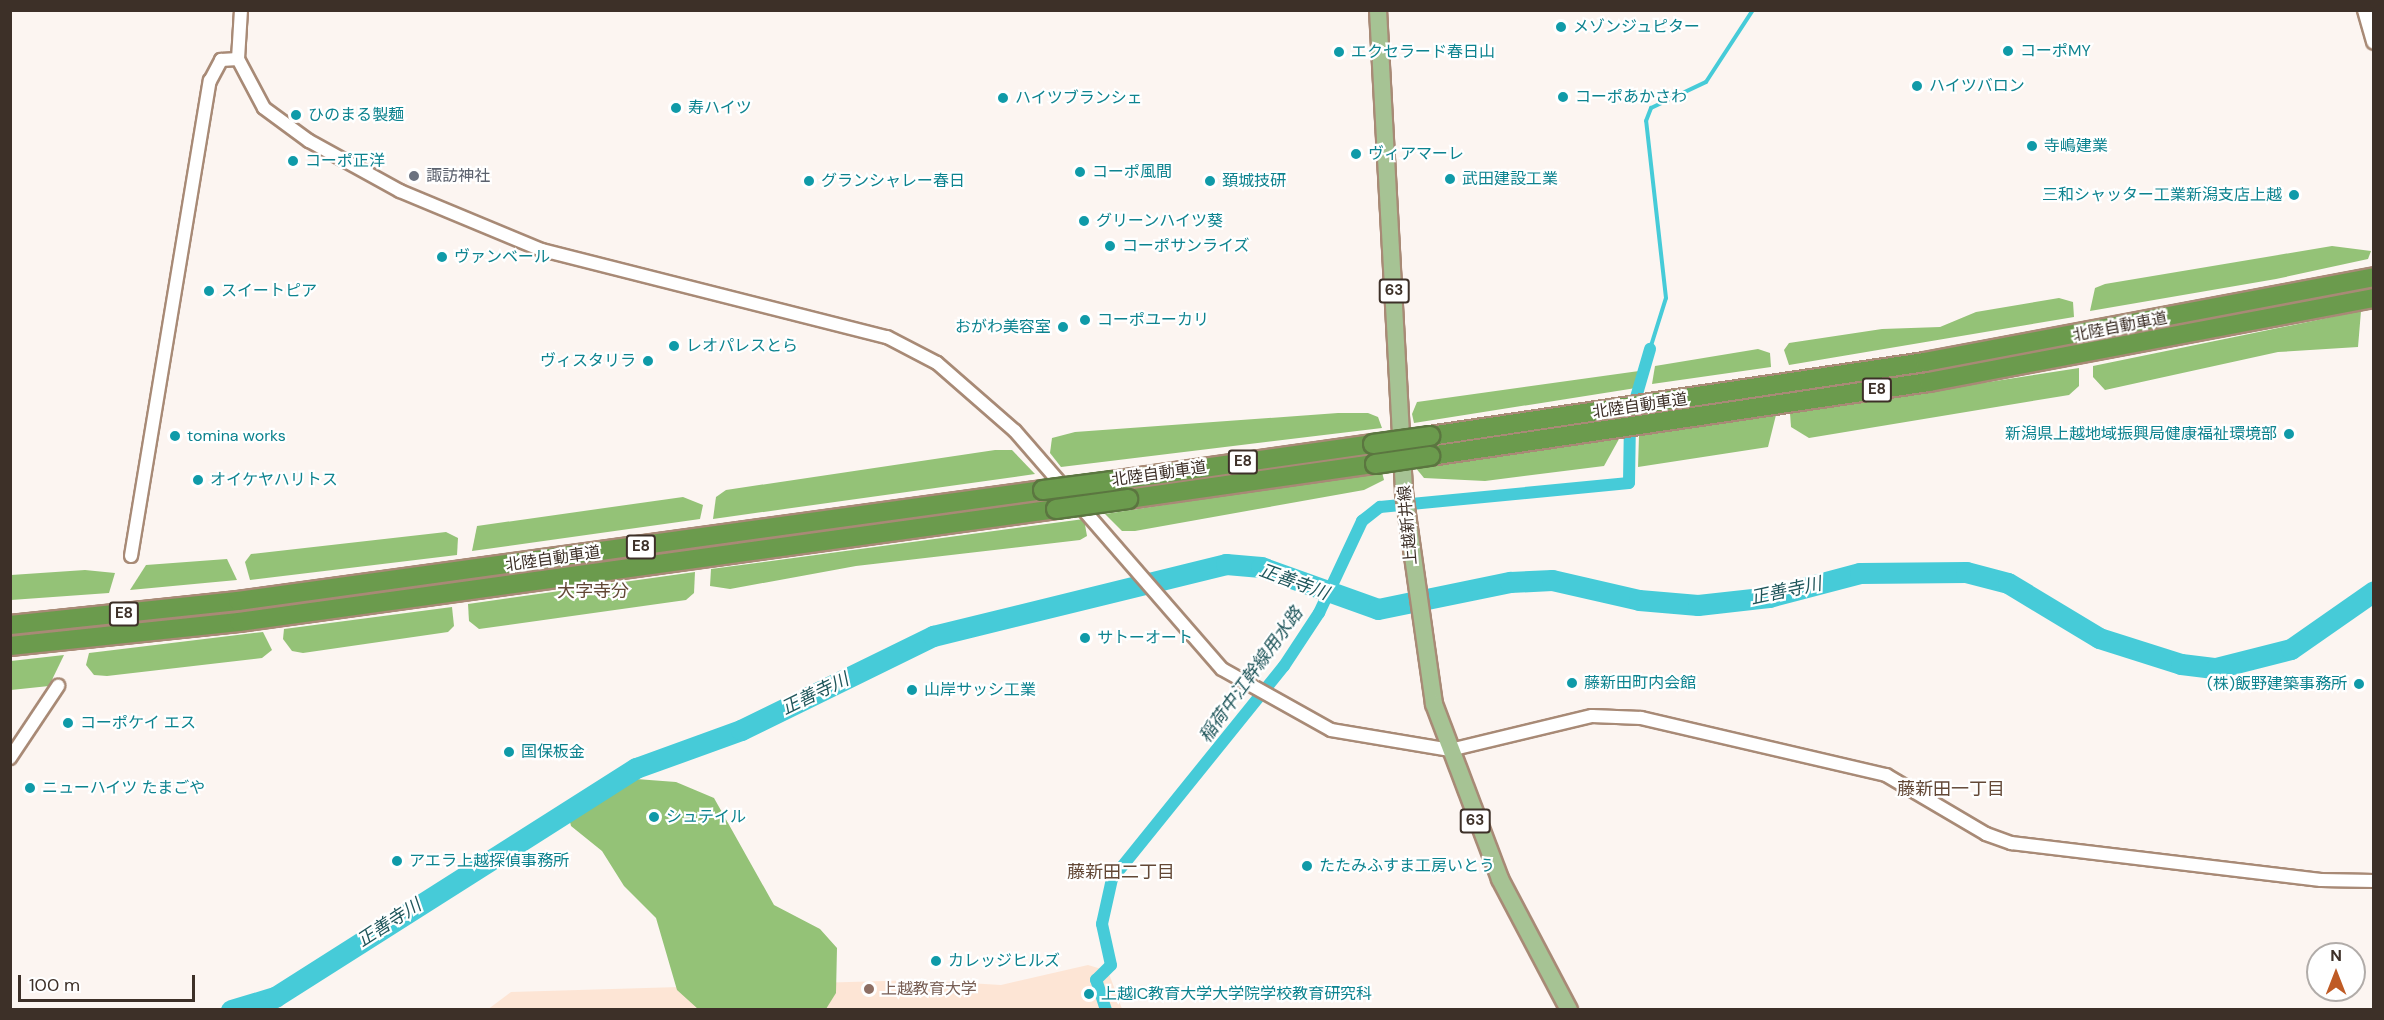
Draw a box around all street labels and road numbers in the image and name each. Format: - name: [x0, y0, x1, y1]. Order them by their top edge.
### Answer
- road number: 63: [1378, 279, 1410, 303]
- street label: 北陸自動車道: [2071, 308, 2169, 346]
- road number: E8: [1860, 378, 1894, 402]
- street label: 北陸自動車道: [1591, 390, 1689, 422]
- road number: E8: [1226, 450, 1260, 474]
- street label: 北陸自動車道: [1110, 458, 1208, 490]
- street label: 上越新井線: [1395, 484, 1421, 566]
- road number: E8: [624, 535, 658, 559]
- street label: 北陸自動車道: [504, 543, 602, 575]
- road number: E8: [108, 602, 140, 626]
- road number: 63: [1458, 809, 1492, 833]

